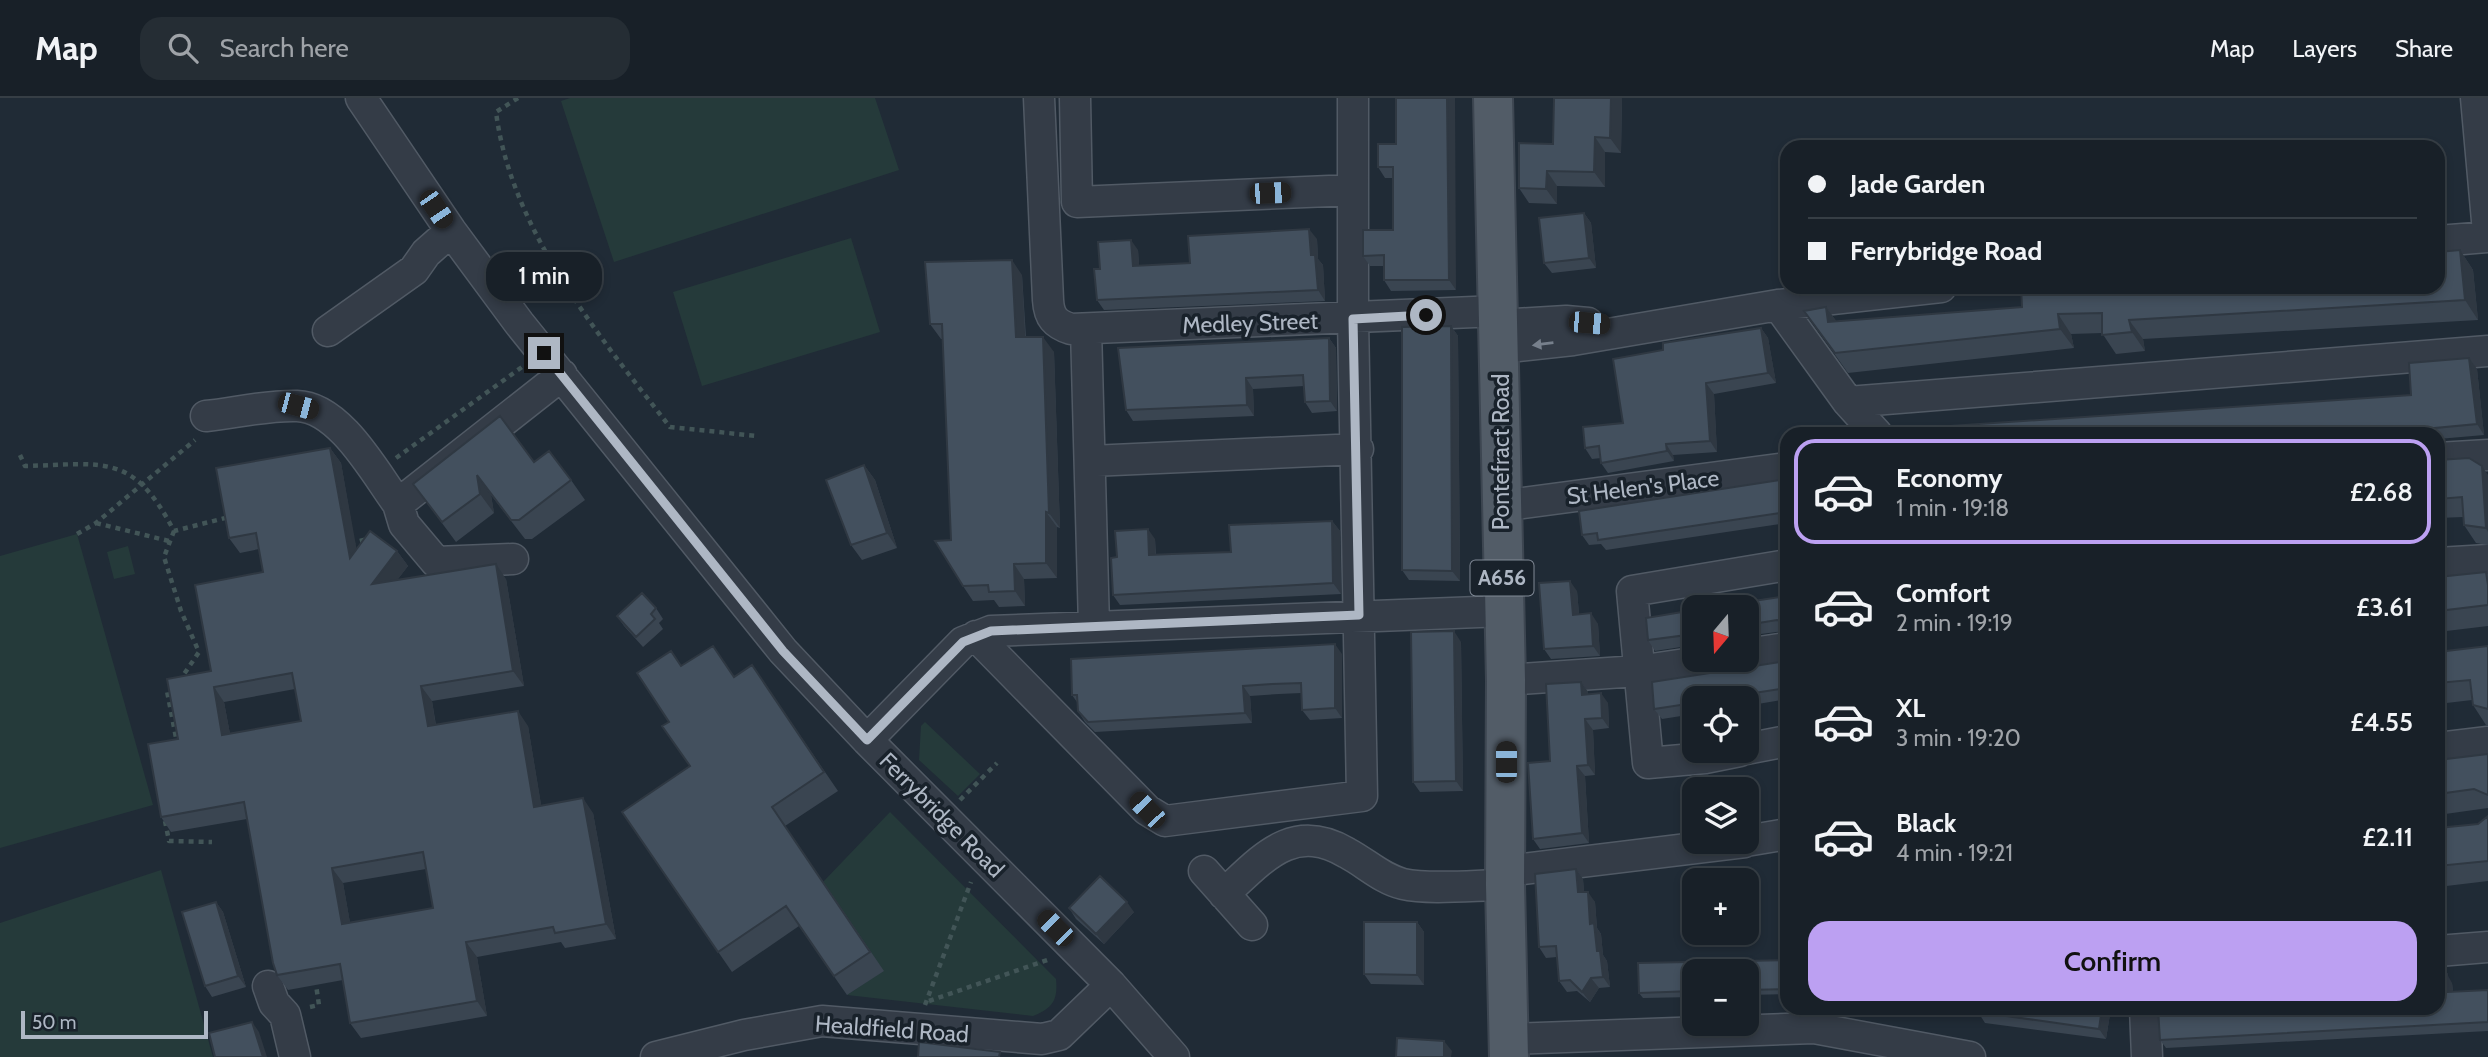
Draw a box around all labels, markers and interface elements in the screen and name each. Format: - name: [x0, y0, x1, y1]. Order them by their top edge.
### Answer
- search box: [140, 17, 630, 80]
- text: Map: [35, 28, 98, 68]
- icon: search: [164, 29, 202, 67]
- text: Search here: [220, 32, 349, 64]
- text: Map: [2210, 34, 2254, 63]
- text: Layers: [2292, 34, 2357, 63]
- text: Share: [2395, 34, 2453, 63]
- text: Jade Garden: [1850, 168, 1985, 200]
- car: [1249, 182, 1292, 204]
- car: [416, 186, 457, 232]
- text: Ferrybridge Road: [1850, 235, 2042, 267]
- callout: 1 min: [486, 252, 602, 300]
- text: 1 min: [518, 262, 570, 290]
- route start: [1410, 299, 1442, 331]
- street label: Medley Street: [1182, 307, 1319, 339]
- car: [1568, 311, 1611, 335]
- route end: [528, 337, 560, 369]
- one-way arrow: [1532, 338, 1554, 349]
- street label: Pontefract Road: [1487, 374, 1515, 530]
- car: [275, 390, 322, 422]
- icon: car: [1812, 460, 1875, 523]
- text: Economy: [1896, 462, 2002, 494]
- street label: St Helen's Place: [1565, 464, 1721, 510]
- text: £2.68: [2350, 476, 2413, 508]
- text: 1 min · 19:18: [1896, 494, 2009, 522]
- road number: A656: [1470, 560, 1534, 596]
- icon: car: [1812, 575, 1875, 638]
- text: Comfort: [1896, 577, 1990, 609]
- text: £3.61: [2356, 591, 2413, 623]
- north arrow: [1682, 595, 1759, 672]
- map controls: [1682, 595, 1759, 1036]
- text: 2 min · 19:19: [1896, 609, 2013, 637]
- button: locate: [1682, 686, 1759, 763]
- icon: car: [1812, 690, 1875, 753]
- text: XL: [1896, 692, 1925, 724]
- text: £4.55: [2350, 706, 2413, 738]
- text: 3 min · 19:20: [1896, 724, 2021, 752]
- car: [1496, 741, 1517, 783]
- street label: Ferrybridge Road: [874, 747, 1010, 883]
- button: layers: [1682, 777, 1759, 854]
- car: [1125, 788, 1170, 832]
- icon: car: [1812, 805, 1875, 868]
- text: Black: [1896, 807, 1956, 839]
- text: £2.11: [2362, 821, 2413, 853]
- text: 4 min · 19:21: [1896, 839, 2013, 867]
- button: +: [1682, 868, 1759, 945]
- car: [1033, 906, 1078, 950]
- button: Confirm: [1808, 921, 2417, 1001]
- button: −: [1682, 959, 1759, 1036]
- scale bar: [21, 1008, 208, 1040]
- street label: Healdfield Road: [814, 1010, 970, 1048]
- text: 50 m: [32, 1011, 76, 1034]

